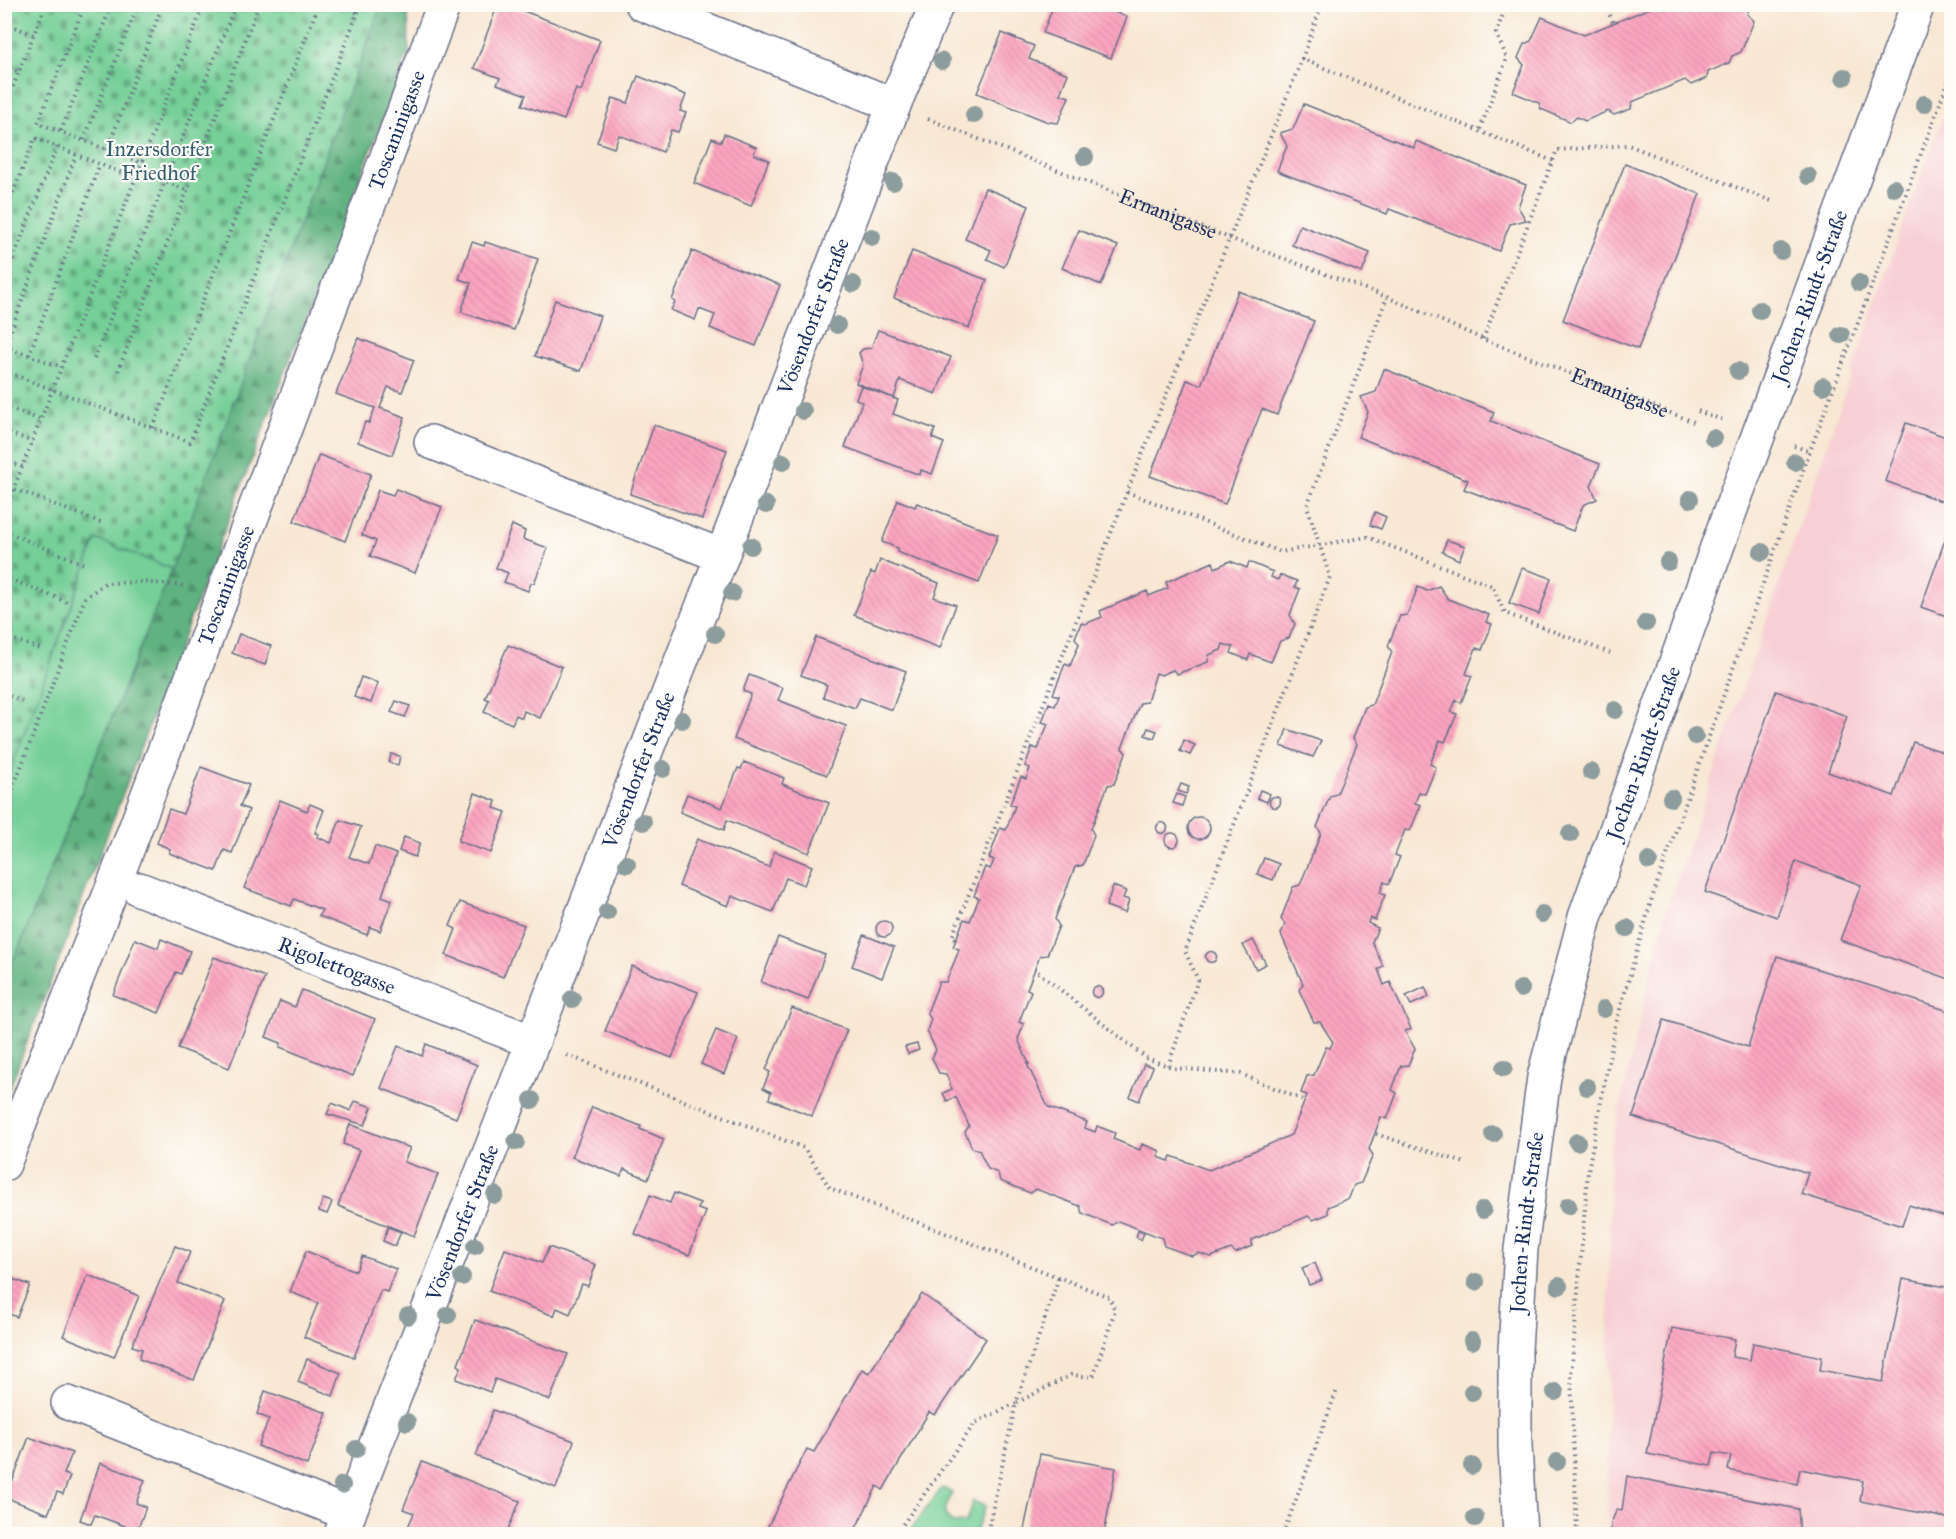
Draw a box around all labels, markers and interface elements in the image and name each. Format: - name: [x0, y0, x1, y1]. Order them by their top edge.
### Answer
- street label: Toscaninigasse: [363, 66, 431, 194]
- park label: Inzersdorfer Friedhof: [106, 136, 213, 186]
- street label: Ernanigasse: [1115, 183, 1221, 245]
- street label: Jochen-Rindt-Straße: [1765, 206, 1854, 388]
- street label: Vösendorfer Straße: [771, 234, 855, 399]
- street label: Ernanigasse: [1567, 362, 1673, 424]
- street label: Toscaninigasse: [192, 522, 261, 649]
- street label: Jochen-Rindt-Straße: [1600, 663, 1687, 845]
- street label: Vösendorfer Straße: [596, 688, 681, 853]
- street label: Rigolettogasse: [274, 931, 399, 1000]
- street label: Jochen-Rindt-Straße: [1504, 1130, 1550, 1316]
- street label: Vösendorfer Straße: [420, 1141, 505, 1306]

